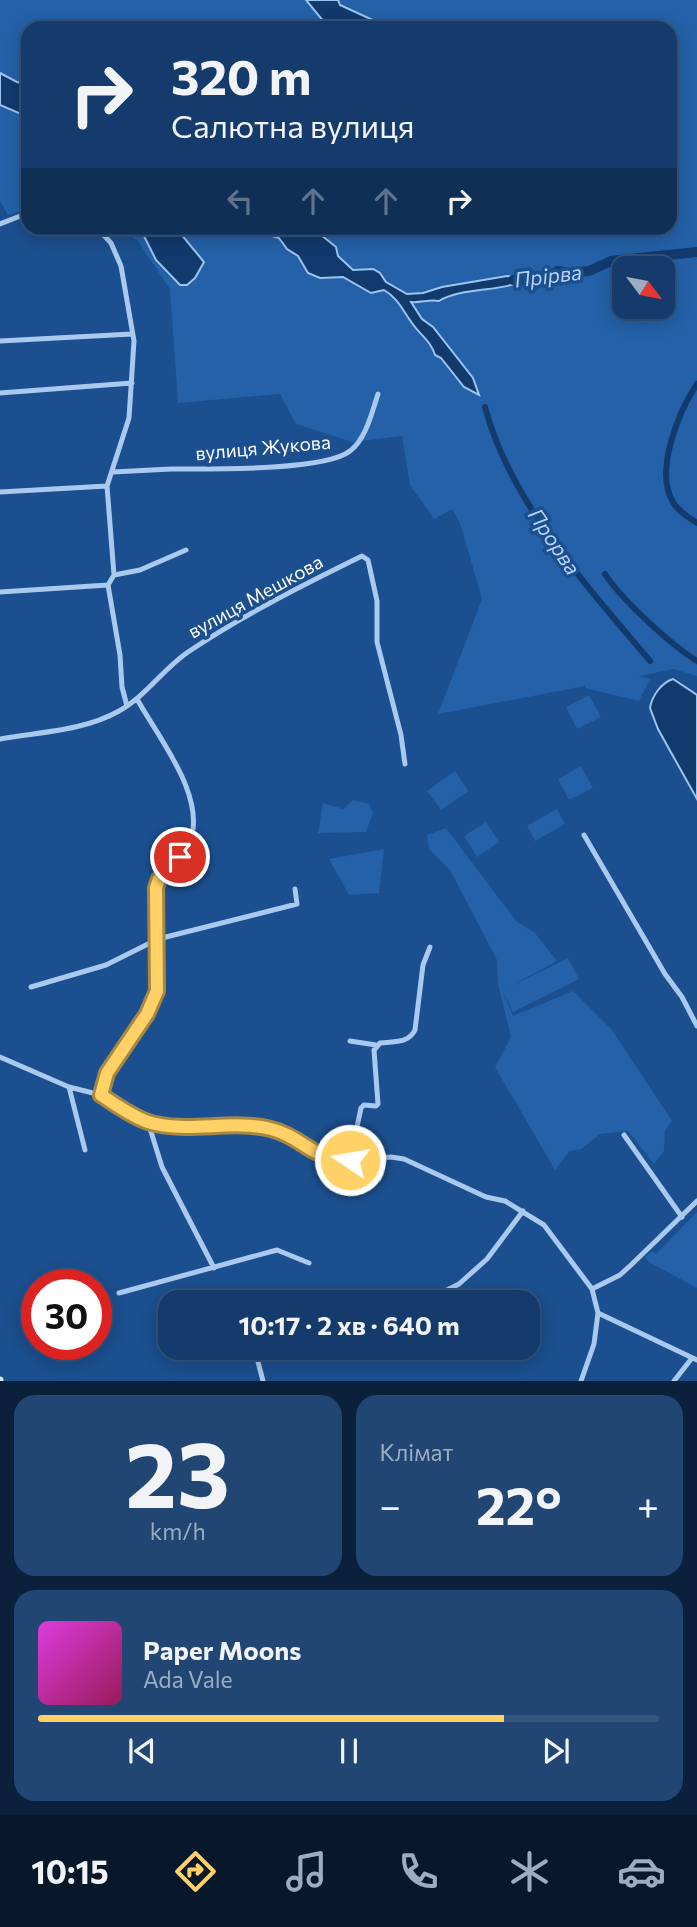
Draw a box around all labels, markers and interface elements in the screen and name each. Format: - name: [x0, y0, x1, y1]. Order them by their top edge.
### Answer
- text: 320 m: [171, 45, 312, 105]
- icon: right: [56, 49, 147, 140]
- text: Салютна вулиця: [171, 105, 415, 145]
- icon: left: [221, 182, 259, 220]
- icon: ahead: [294, 182, 332, 220]
- icon: ahead: [367, 182, 405, 220]
- icon: right: [440, 182, 478, 220]
- north arrow: [612, 256, 676, 318]
- map controls: [612, 256, 675, 319]
- water label: Прірва: [513, 258, 583, 292]
- street label: вулиця Жукова: [194, 430, 332, 464]
- water label: Прорва: [524, 503, 586, 579]
- street label: вулиця Мешкова: [184, 549, 326, 643]
- pin: [150, 827, 210, 887]
- icon: arrive: [161, 838, 199, 876]
- position arrow: [313, 1123, 387, 1197]
- speed limit sign: 30: [21, 1269, 112, 1360]
- text: 10:17 · 2 хв · 640 m: [238, 1309, 460, 1340]
- text: 23: [125, 1415, 230, 1527]
- text: Клімат: [380, 1438, 453, 1466]
- text: 22°: [476, 1472, 562, 1536]
- text: −: [380, 1481, 401, 1528]
- text: +: [637, 1481, 659, 1528]
- text: km/h: [150, 1517, 206, 1545]
- text: Paper Moons: [143, 1634, 301, 1665]
- text: Ada Vale: [143, 1665, 233, 1693]
- icon: previous: [123, 1732, 161, 1770]
- icon: pause: [330, 1732, 368, 1770]
- icon: next: [537, 1732, 575, 1770]
- icon: directions: [171, 1847, 220, 1896]
- icon: music: [282, 1847, 331, 1896]
- icon: phone: [394, 1847, 443, 1896]
- icon: climate: [505, 1847, 554, 1896]
- icon: car: [617, 1847, 666, 1896]
- text: 10:15: [31, 1851, 109, 1891]

